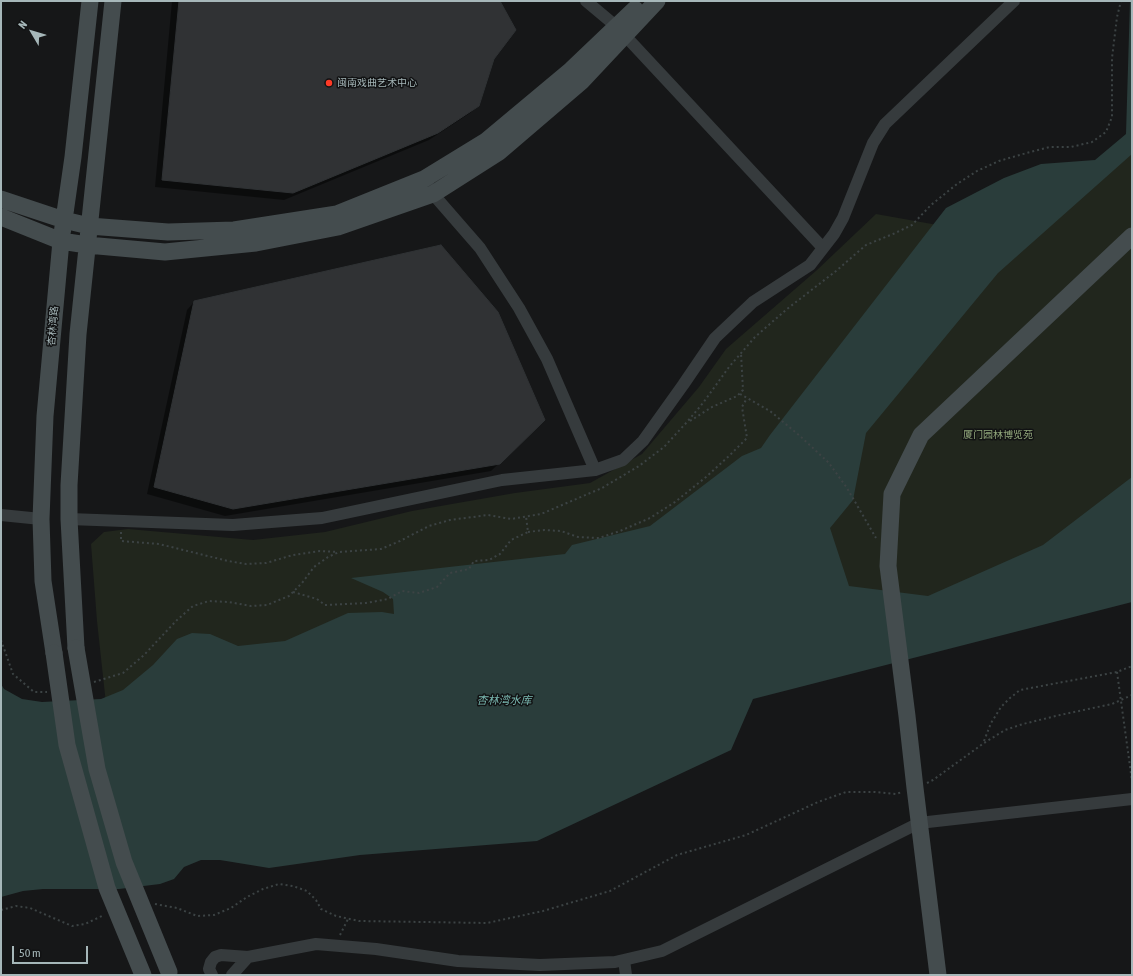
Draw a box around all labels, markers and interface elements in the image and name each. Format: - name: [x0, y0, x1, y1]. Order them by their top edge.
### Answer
- north arrow: [12, 12, 52, 52]
- text: N: [16, 18, 29, 31]
- place label: 闽南戏曲艺术中心: [337, 77, 417, 89]
- marker: 闽南戏曲艺术中心: [324, 78, 334, 88]
- street label: 杏林湾路: [45, 306, 61, 346]
- park label: 厦门园林博览苑: [963, 429, 1033, 441]
- water label: 杏林湾水库: [477, 694, 531, 708]
- scale bar: [14, 938, 90, 964]
- text: 50 m: [19, 946, 41, 960]

